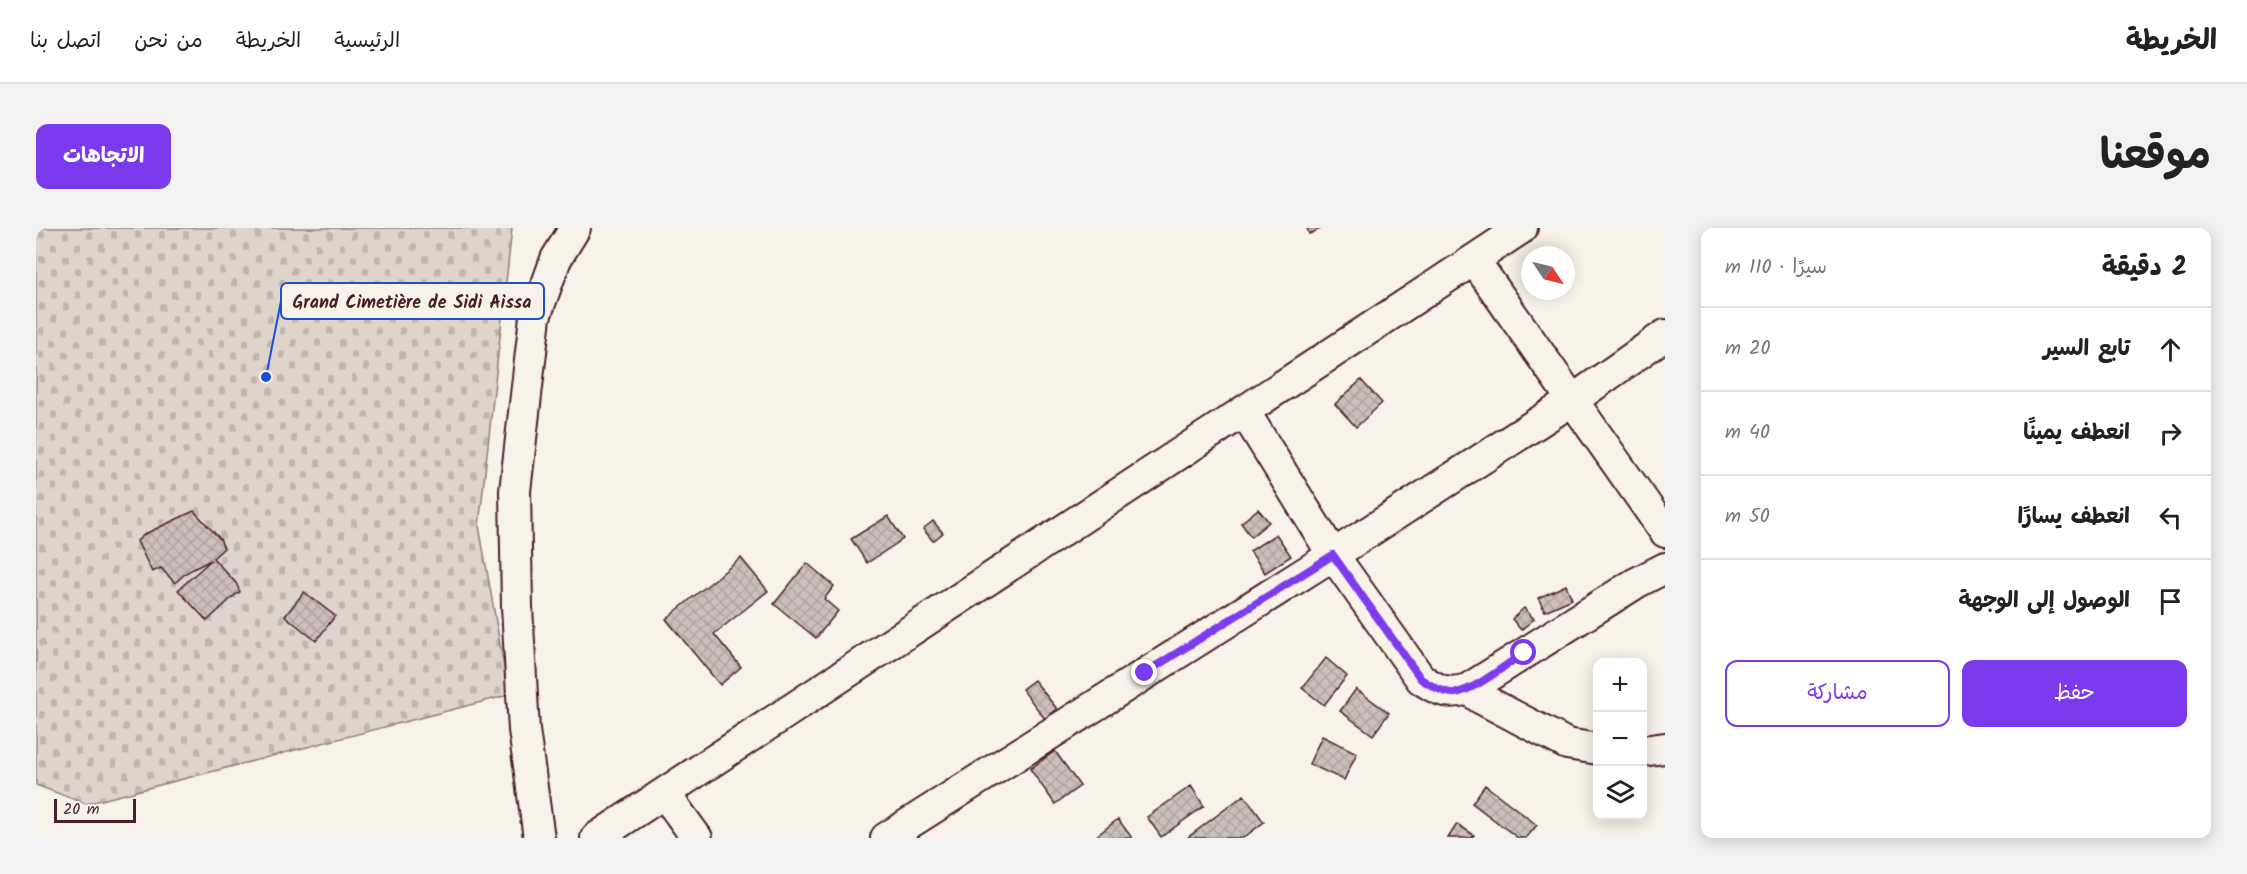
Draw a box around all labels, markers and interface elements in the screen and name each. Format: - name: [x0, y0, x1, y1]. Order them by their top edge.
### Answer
- text: الخريطة: [2126, 19, 2217, 64]
- text: اتصل بنا: [30, 25, 101, 58]
- text: من نحن: [134, 25, 203, 58]
- text: الخريطة: [236, 25, 301, 58]
- text: الرئيسية: [334, 25, 400, 58]
- text: موقعنا: [2100, 123, 2211, 190]
- button: الاتجاهات: [36, 124, 171, 189]
- north arrow: [1521, 246, 1575, 300]
- text: 2 دقيقة: [2102, 247, 2187, 289]
- text: سيرًا · 110 m: [1725, 252, 1827, 284]
- callout: Grand Cimetière de Sidi Aissa: [281, 283, 544, 319]
- text: Grand Cimetière de Sidi Aissa: [293, 289, 531, 318]
- text: تابع السير: [2043, 332, 2130, 367]
- text: 20 m: [1725, 333, 1771, 365]
- icon: ahead: [2154, 333, 2187, 366]
- text: انعطف يمينًا: [2023, 416, 2130, 451]
- text: 40 m: [1725, 417, 1770, 449]
- icon: right: [2154, 417, 2187, 450]
- text: انعطف يسارًا: [2018, 500, 2130, 535]
- text: 50 m: [1725, 501, 1770, 533]
- icon: left: [2154, 501, 2187, 534]
- text: الوصول إلى الوجهة: [1958, 584, 2130, 619]
- icon: arrive: [2154, 585, 2187, 618]
- route start: [1510, 639, 1536, 665]
- map controls: [1593, 658, 1647, 820]
- button: +: [1593, 658, 1647, 712]
- route end: [1131, 659, 1157, 685]
- button: مشاركة: [1725, 660, 1950, 727]
- button: حفظ: [1962, 660, 2187, 727]
- button: −: [1593, 712, 1647, 766]
- button: layers: [1593, 766, 1647, 820]
- scale bar: [54, 796, 136, 824]
- text: 20 m: [63, 797, 99, 822]

